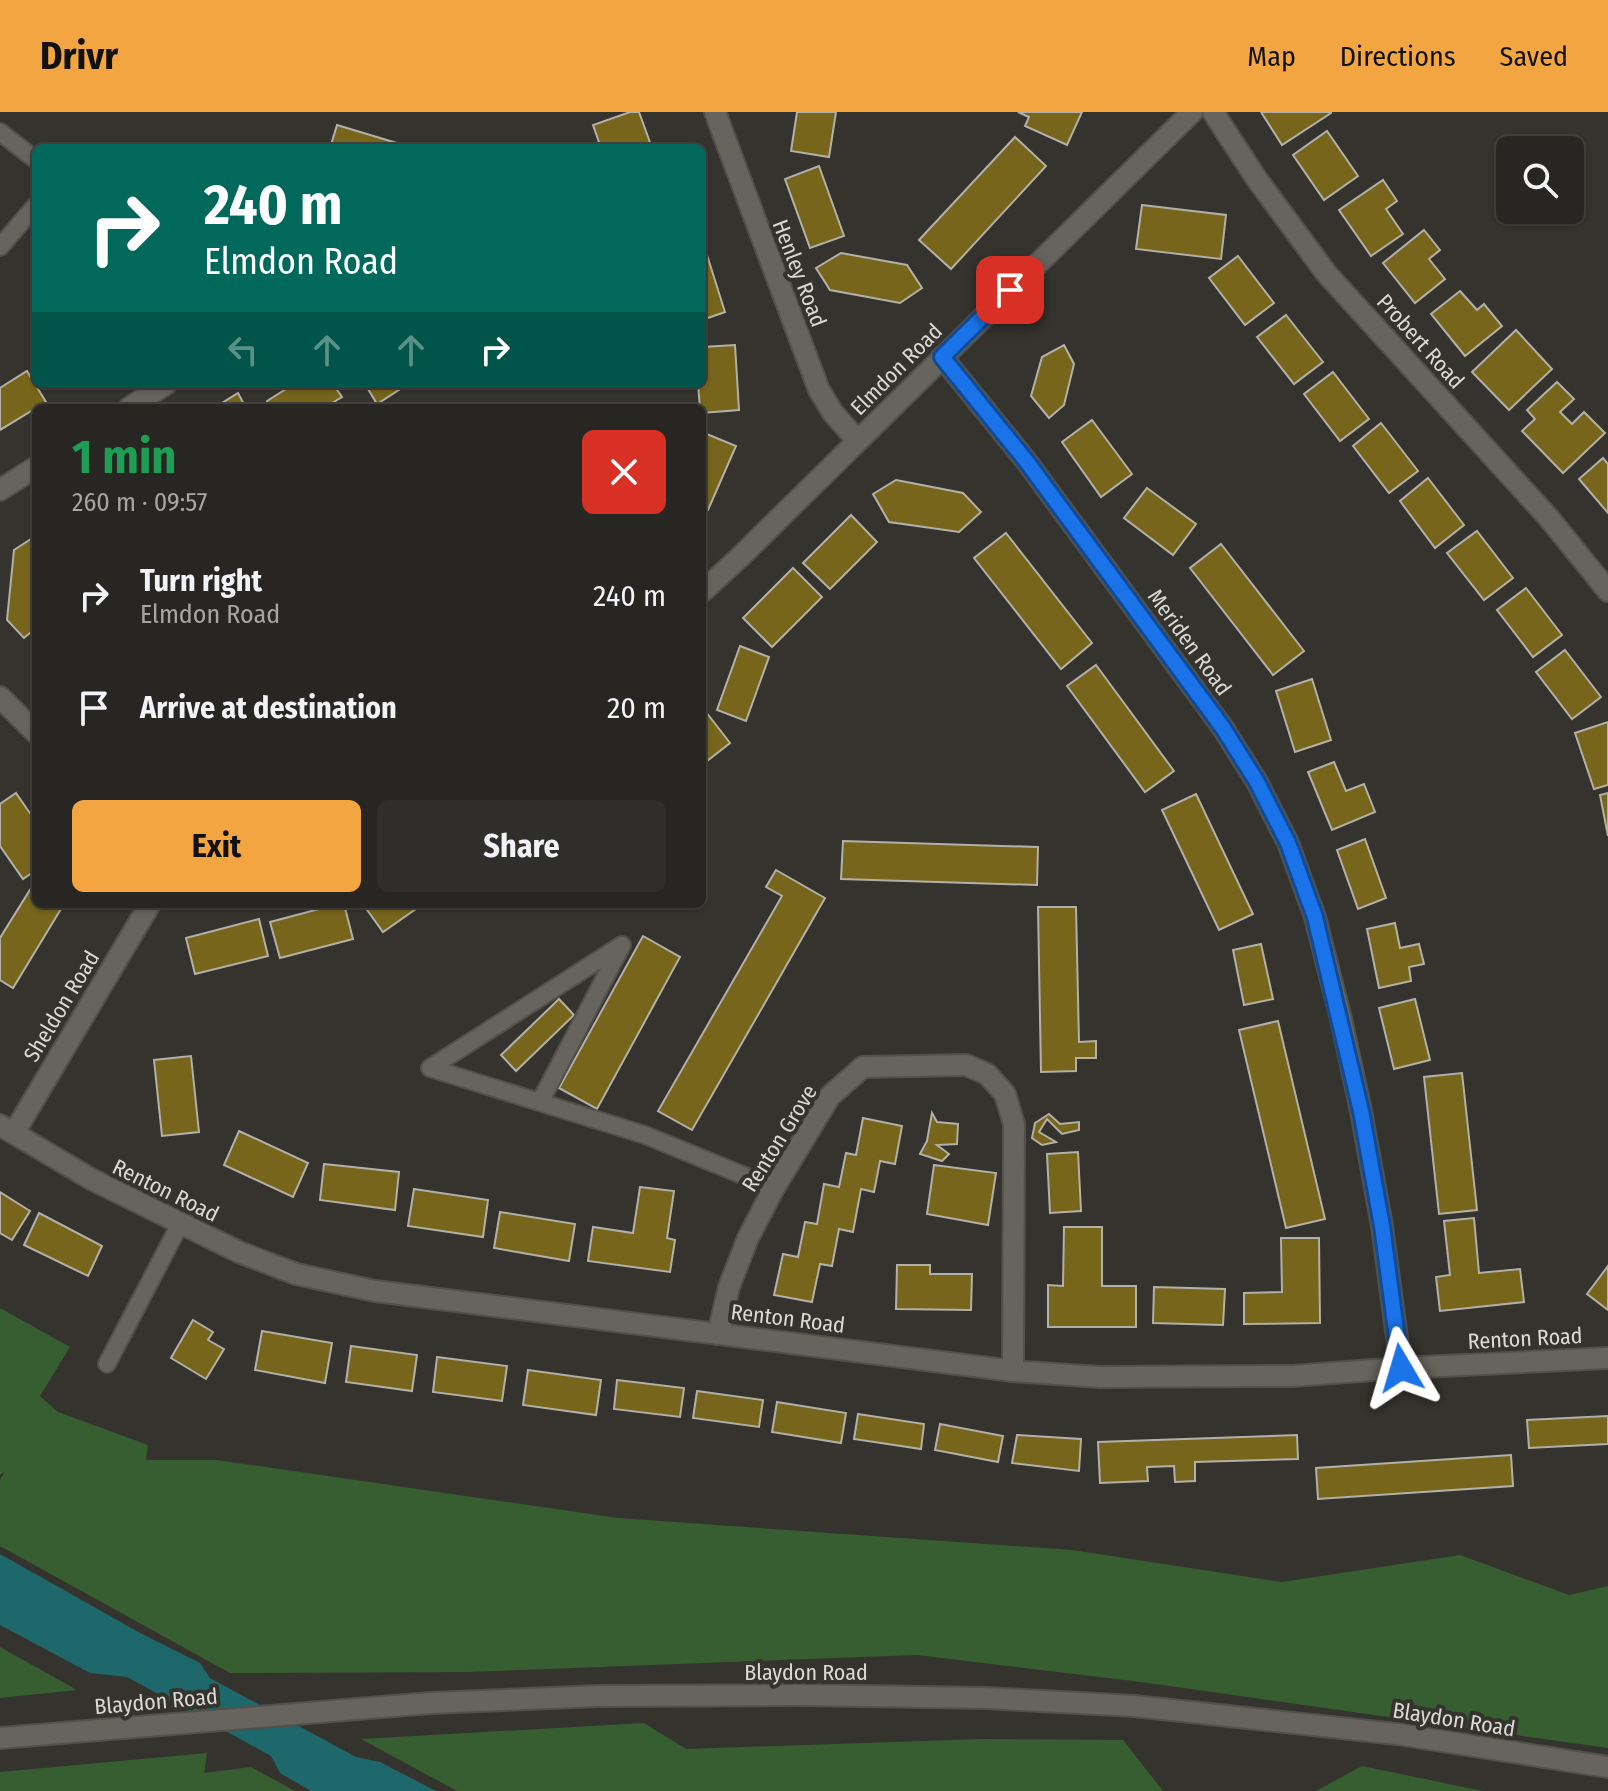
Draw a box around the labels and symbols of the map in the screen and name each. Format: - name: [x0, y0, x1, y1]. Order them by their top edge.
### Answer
- street label: Henley Road: [767, 216, 832, 331]
- pin: [976, 256, 1044, 324]
- street label: Probert Road: [1371, 288, 1470, 394]
- street label: Elmdon Road: [845, 318, 948, 421]
- street label: Meriden Road: [1142, 584, 1237, 701]
- street label: Sheldon Road: [18, 946, 105, 1067]
- street label: Renton Grove: [736, 1080, 823, 1197]
- street label: Renton Road: [108, 1153, 223, 1228]
- street label: Renton Road: [729, 1298, 847, 1339]
- street label: Renton Road: [1467, 1322, 1583, 1355]
- position arrow: [1359, 1326, 1443, 1410]
- street label: Blaydon Road: [744, 1659, 868, 1686]
- street label: Blaydon Road: [93, 1683, 219, 1720]
- street label: Blaydon Road: [1391, 1696, 1517, 1742]

